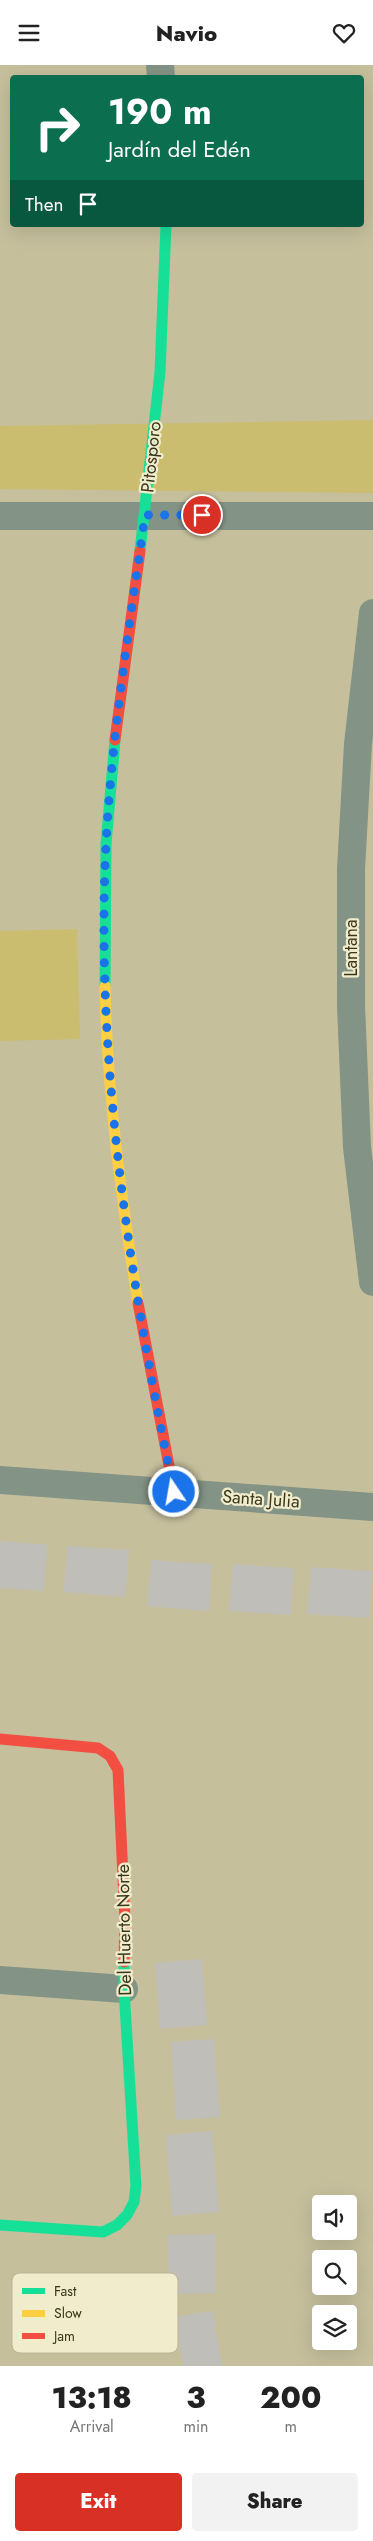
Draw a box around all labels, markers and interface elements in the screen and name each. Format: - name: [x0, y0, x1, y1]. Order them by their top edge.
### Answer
- text: Navio: [156, 17, 217, 49]
- icon: menu: [15, 19, 43, 47]
- icon: heart: [330, 19, 358, 47]
- text: 190 m: [108, 87, 212, 137]
- icon: right: [25, 95, 90, 160]
- text: Jardín del Edén: [108, 133, 251, 165]
- icon: arrive: [74, 190, 102, 218]
- text: Then: [25, 191, 64, 218]
- street label: Pitosporo: [134, 420, 168, 494]
- pin: [181, 494, 223, 536]
- icon: arrive: [188, 501, 216, 529]
- street label: Lantana: [338, 919, 364, 977]
- position arrow: [147, 1465, 199, 1517]
- street label: Santa Julia: [221, 1483, 301, 1515]
- street label: Del Huerto Norte: [110, 1864, 138, 1996]
- map controls: [312, 2195, 357, 2350]
- button: sound: [312, 2195, 357, 2240]
- button: search: [312, 2250, 357, 2295]
- legend: [12, 2273, 178, 2353]
- text: Fast: [54, 2281, 77, 2301]
- text: Slow: [54, 2303, 82, 2323]
- button: layers: [312, 2305, 357, 2350]
- text: Jam: [52, 2326, 75, 2346]
- text: 13:18: [52, 2376, 132, 2419]
- text: 3: [186, 2376, 206, 2419]
- text: 200: [260, 2376, 321, 2419]
- text: Arrival: [70, 2415, 114, 2438]
- text: min: [183, 2415, 209, 2438]
- text: m: [285, 2415, 297, 2438]
- button: Exit: [15, 2473, 182, 2531]
- button: Share: [192, 2473, 358, 2531]

